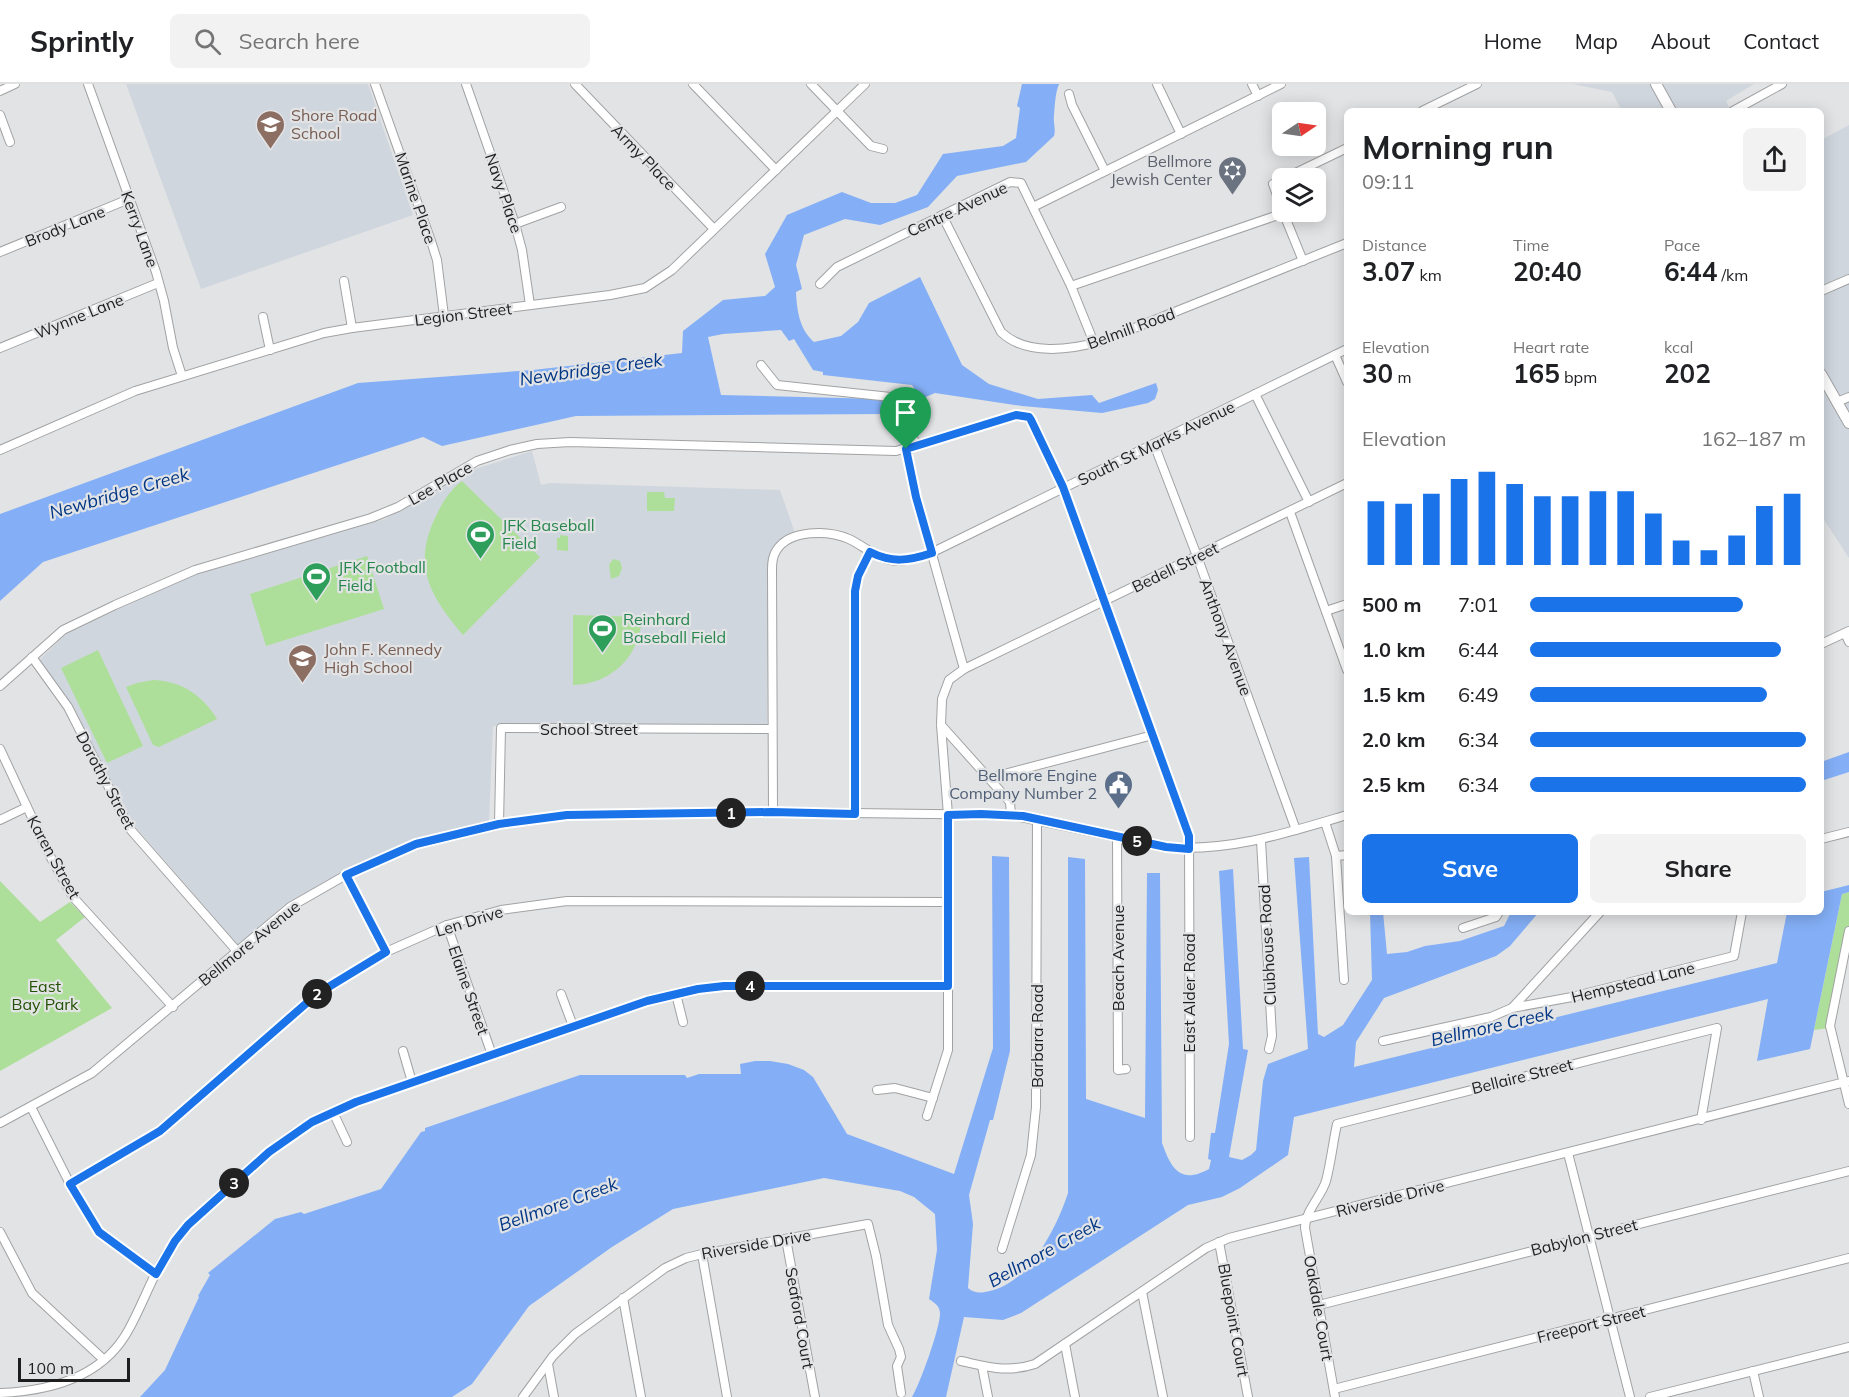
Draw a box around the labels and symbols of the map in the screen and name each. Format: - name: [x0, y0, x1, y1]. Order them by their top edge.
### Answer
- north arrow: [1272, 102, 1326, 156]
- place label: Shore Road School: [291, 105, 377, 143]
- school or university icon: Shore Road School: [254, 108, 286, 150]
- street label: Army Place: [607, 120, 681, 194]
- street label: Marine Place: [391, 150, 441, 246]
- street label: Navy Place: [481, 150, 527, 236]
- place label: Bellmore Jewish Center: [1110, 151, 1212, 189]
- synagogue icon: Bellmore Jewish Center: [1217, 154, 1249, 196]
- street label: Centre Avenue: [904, 177, 1010, 241]
- street label: Kerry Lane: [117, 188, 163, 270]
- street label: Brody Lane: [22, 201, 108, 251]
- street label: Wynne Lane: [32, 289, 126, 343]
- street label: Legion Street: [413, 298, 513, 330]
- street label: Belmill Road: [1084, 303, 1178, 353]
- water label: Newbridge Creek: [518, 347, 665, 390]
- pin: [880, 387, 931, 449]
- street label: South St Marks Avenue: [1074, 396, 1238, 490]
- street label: Lee Place: [404, 457, 476, 509]
- water label: Newbridge Creek: [47, 462, 192, 524]
- place label: JFK Baseball Field: [502, 515, 595, 553]
- sports icon: JFK Baseball Field: [465, 518, 497, 560]
- street label: Bedell Street: [1128, 537, 1222, 597]
- place label: JFK Football Field: [338, 557, 426, 595]
- sports icon: JFK Football Field: [301, 560, 333, 602]
- street label: Anthony Avenue: [1196, 576, 1256, 698]
- place label: Reinhard Baseball Field: [623, 609, 726, 647]
- sports icon: Reinhard Baseball Field: [586, 612, 618, 654]
- place label: John F. Kennedy High School: [324, 639, 442, 677]
- school or university icon: John F. Kennedy High School: [287, 642, 319, 684]
- street label: School Street: [540, 719, 638, 739]
- street label: Dorothy Street: [72, 728, 140, 833]
- place label: Bellmore Engine Company Number 2: [949, 765, 1097, 803]
- public building icon: Bellmore Engine Company Number 2: [1102, 768, 1134, 810]
- pin: 1: [716, 798, 746, 828]
- street label: Karen Street: [23, 812, 85, 902]
- pin: 5: [1122, 826, 1152, 856]
- street label: Clubhouse Road: [1254, 884, 1280, 1006]
- street label: Bellmore Avenue: [194, 896, 304, 990]
- street label: Len Drive: [433, 901, 505, 941]
- street label: Beach Avenue: [1108, 905, 1128, 1011]
- street label: East Alder Road: [1179, 933, 1199, 1053]
- street label: Elaine Street: [444, 943, 494, 1038]
- street label: Hempstead Lane: [1569, 957, 1697, 1007]
- pin: 4: [735, 971, 765, 1001]
- park label: East Bay Park: [12, 976, 79, 1014]
- pin: 2: [302, 979, 332, 1009]
- street label: Barbara Road: [1027, 984, 1047, 1088]
- water label: Bellmore Creek: [1428, 1001, 1556, 1051]
- street label: Bellaire Street: [1469, 1054, 1575, 1098]
- pin: 3: [219, 1168, 249, 1198]
- water label: Bellmore Creek: [495, 1172, 621, 1236]
- street label: Riverside Drive: [1334, 1175, 1446, 1221]
- water label: Bellmore Creek: [984, 1211, 1105, 1292]
- street label: Babylon Street: [1529, 1214, 1640, 1260]
- street label: Riverside Drive: [700, 1225, 812, 1263]
- street label: Oakdale Court: [1300, 1254, 1338, 1363]
- street label: Bluepoint Court: [1214, 1262, 1254, 1379]
- street label: Seaford Court: [781, 1266, 819, 1371]
- street label: Freeport Street: [1535, 1301, 1648, 1347]
- scale bar: [18, 1355, 130, 1382]

